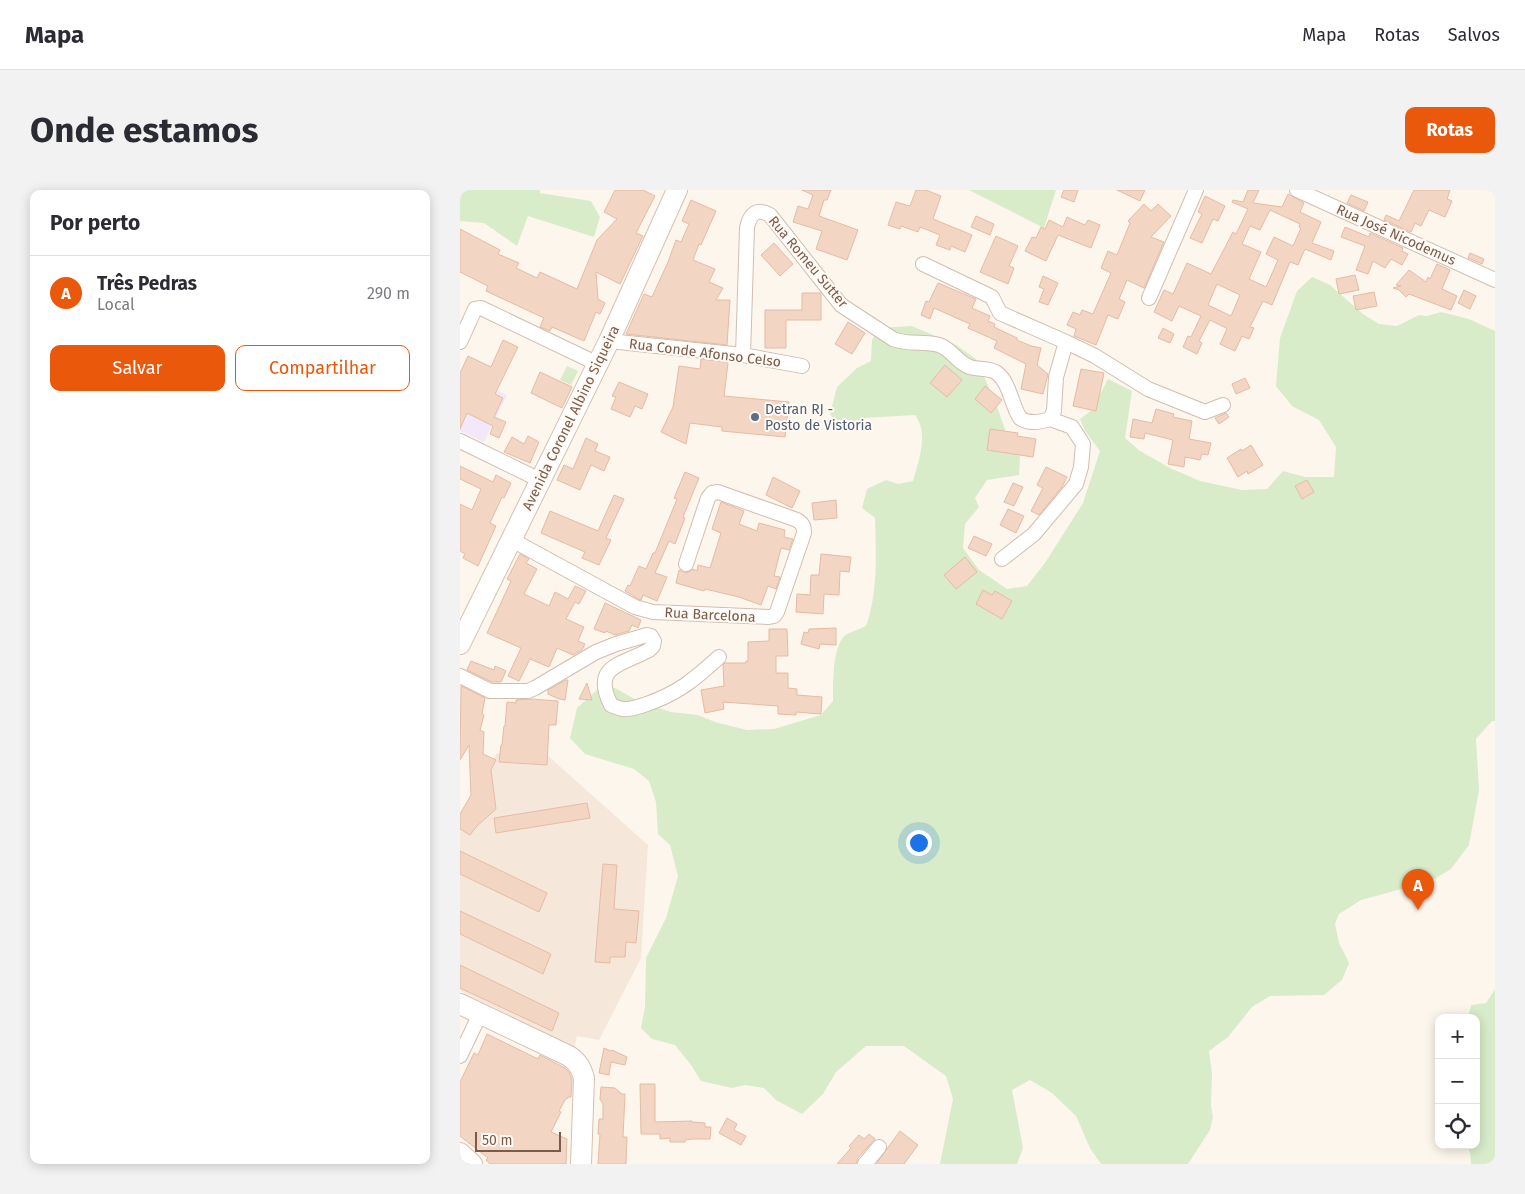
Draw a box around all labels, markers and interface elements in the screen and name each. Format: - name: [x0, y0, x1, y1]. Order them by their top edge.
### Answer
- text: Mapa: [25, 21, 84, 49]
- text: Mapa: [1302, 24, 1346, 46]
- text: Rotas: [1374, 24, 1420, 46]
- text: Salvos: [1448, 24, 1500, 46]
- button: Rotas: [1405, 107, 1495, 153]
- text: Onde estamos: [30, 109, 258, 151]
- street label: Rua José Nicodemus: [1334, 201, 1459, 269]
- text: Por perto: [50, 210, 140, 236]
- street label: Rua Romeu Sutter: [765, 213, 852, 312]
- text: Três Pedras: [97, 272, 197, 295]
- text: A: [61, 284, 71, 303]
- text: 290 m: [367, 284, 410, 303]
- text: Local: [97, 295, 135, 314]
- street label: Avenida Coronel Albino Siqueira: [519, 323, 623, 513]
- street label: Rua Conde Afonso Celso: [628, 335, 782, 371]
- button: Salvar: [50, 345, 225, 391]
- button: Compartilhar: [235, 345, 410, 391]
- place label: Detran RJ - Posto de Vistoria: [765, 401, 872, 434]
- marker: Detran RJ - Posto de Vistoria: [749, 411, 761, 423]
- street label: Rua Barcelona: [664, 604, 756, 626]
- your location: [906, 830, 932, 856]
- pin: A: [1402, 869, 1434, 910]
- map controls: [1435, 1014, 1480, 1149]
- button: +: [1435, 1014, 1480, 1059]
- button: −: [1435, 1059, 1480, 1104]
- button: locate: [1435, 1104, 1480, 1149]
- scale bar: [475, 1129, 561, 1152]
- text: 50 m: [482, 1132, 513, 1149]

